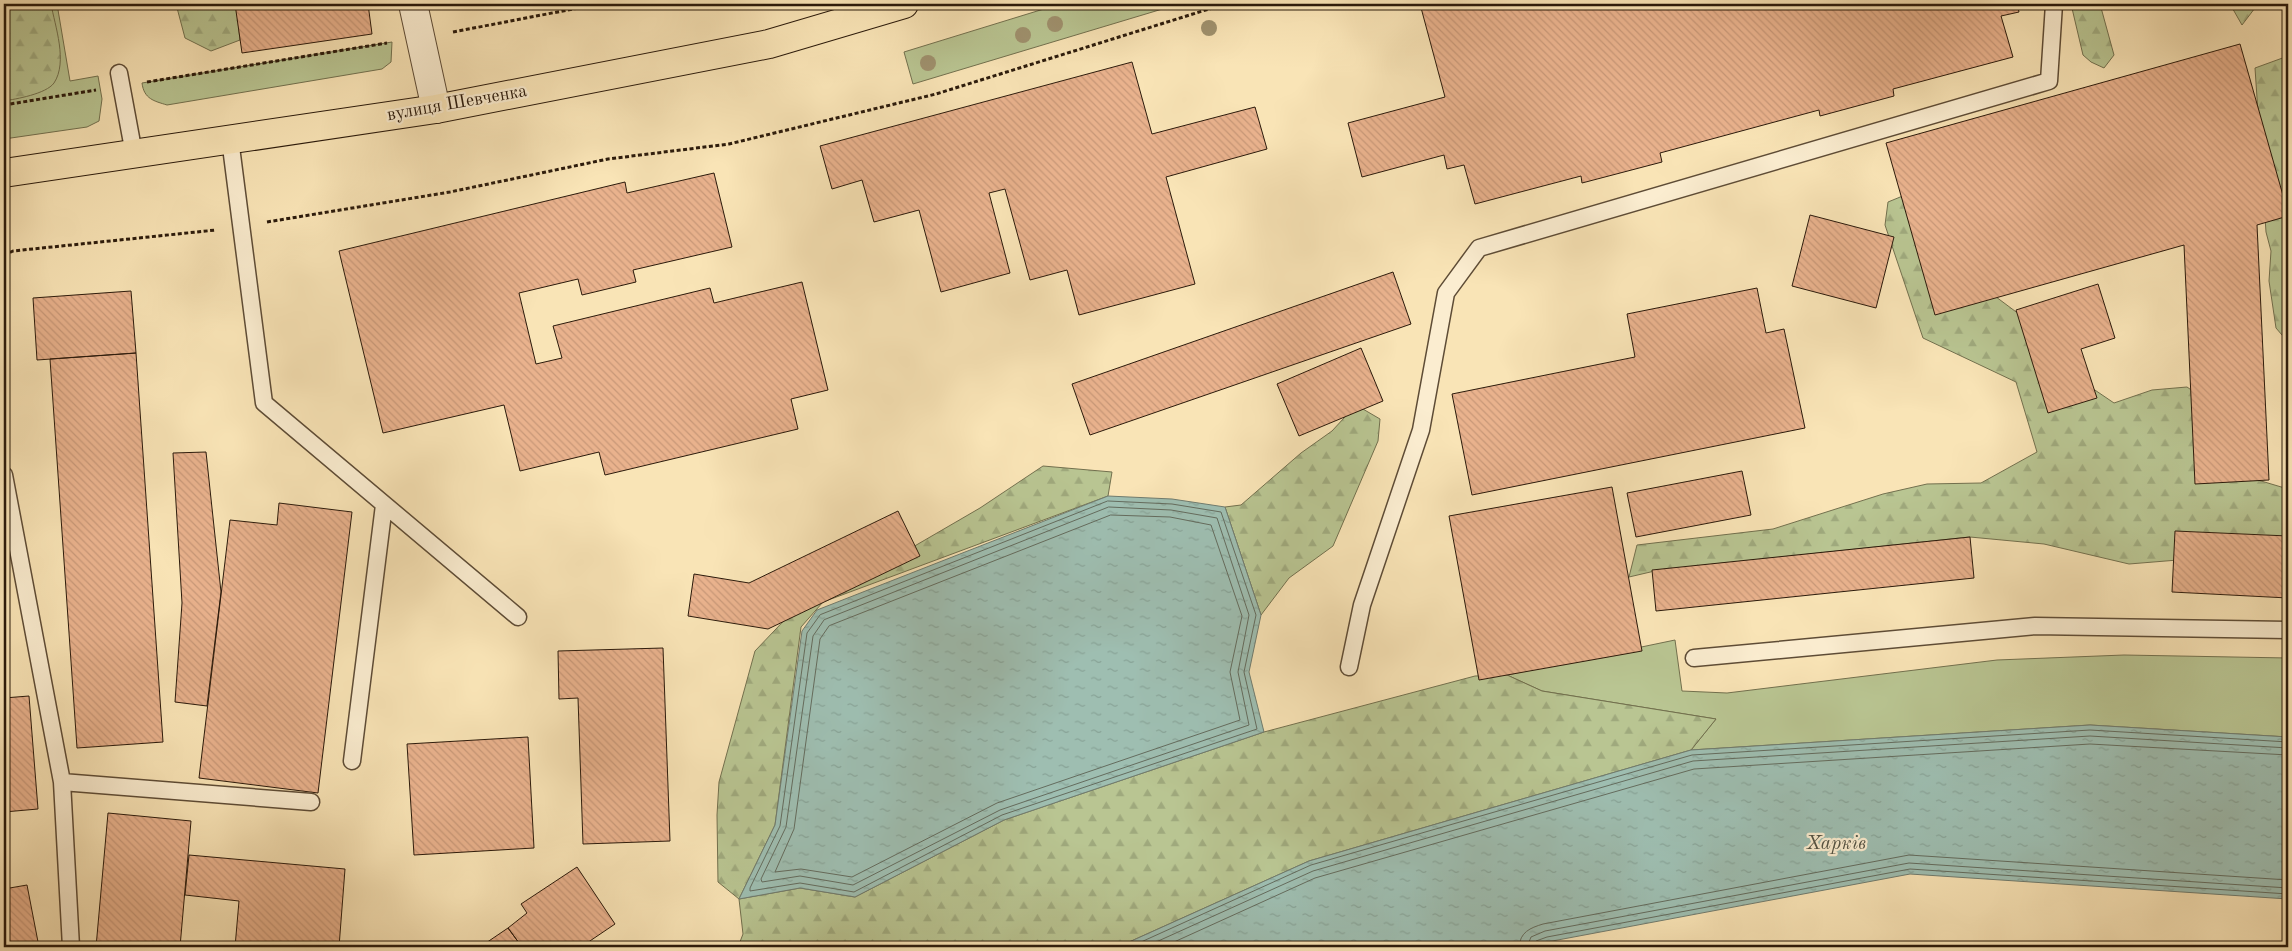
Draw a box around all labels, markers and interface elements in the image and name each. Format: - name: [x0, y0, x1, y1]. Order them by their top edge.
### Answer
- street label: вулиця Шевченка: [386, 82, 529, 124]
- water label: Харків: [1806, 835, 1866, 854]

